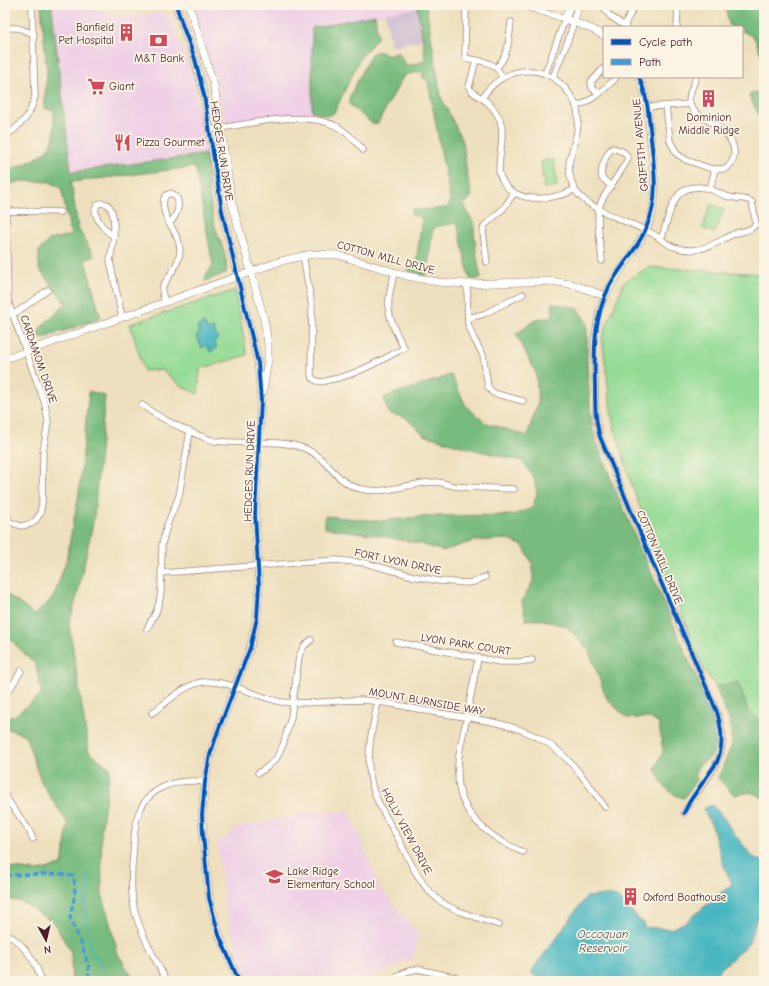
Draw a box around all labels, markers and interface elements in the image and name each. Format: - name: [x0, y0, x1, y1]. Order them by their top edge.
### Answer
- place label: Banfield Pet Hospital: [58, 21, 114, 47]
- building icon: Banfield Pet Hospital: [117, 23, 137, 43]
- legend: [603, 26, 743, 78]
- bank icon: M&T Bank: [149, 30, 169, 50]
- text: Cycle path: [639, 35, 692, 49]
- place label: M&T Bank: [134, 52, 184, 65]
- text: Path: [639, 55, 661, 69]
- supermarket icon: Giant: [86, 76, 106, 96]
- place label: Giant: [109, 80, 135, 93]
- building icon: Dominion Middle Ridge: [699, 89, 719, 109]
- street label: GRIFFITH AVENUE: [630, 98, 651, 192]
- street label: HEDGES RUN DRIVE: [207, 100, 236, 202]
- place label: Dominion Middle Ridge: [678, 111, 740, 137]
- restaurant icon: Pizza Gourmet: [113, 132, 133, 152]
- place label: Pizza Gourmet: [136, 136, 206, 149]
- street label: COTTON MILL DRIVE: [335, 238, 437, 277]
- street label: CARDAMOM DRIVE: [17, 313, 60, 405]
- street label: HEDGES RUN DRIVE: [241, 420, 258, 522]
- street label: COTTON MILL DRIVE: [634, 508, 685, 606]
- street label: FORT LYON DRIVE: [353, 546, 443, 577]
- street label: LYON PARK COURT: [420, 631, 512, 658]
- street label: MOUNT BURNSIDE WAY: [368, 685, 486, 718]
- street label: HOLLY VIEW DRIVE: [378, 786, 435, 877]
- place label: Lake Ridge Elementary School: [287, 865, 375, 891]
- school or university icon: Lake Ridge Elementary School: [264, 867, 284, 887]
- building icon: Oxford Boathouse: [620, 887, 640, 907]
- place label: Oxford Boathouse: [643, 891, 727, 904]
- north arrow: [26, 920, 66, 960]
- water label: Occoquan Reservoir: [578, 927, 629, 955]
- text: N: [43, 942, 52, 956]

